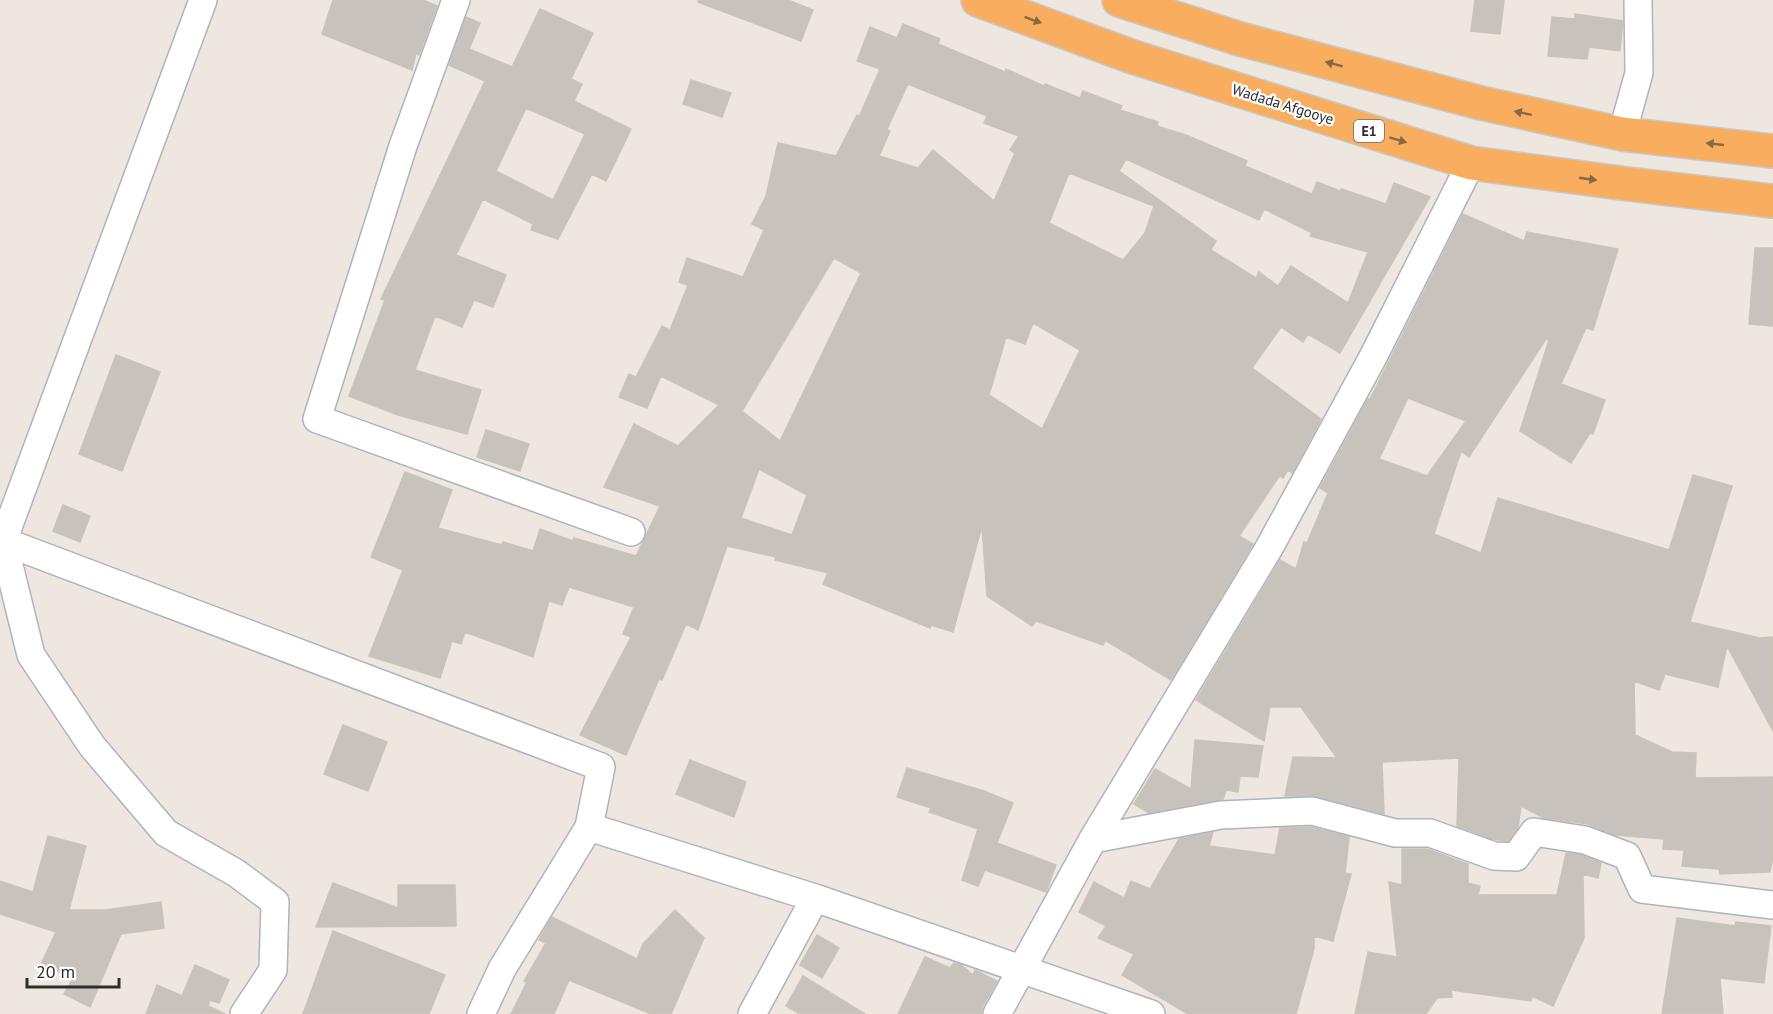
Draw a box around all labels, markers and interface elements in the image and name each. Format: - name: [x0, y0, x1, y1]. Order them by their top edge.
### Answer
- one-way arrow: [1024, 16, 1042, 26]
- one-way arrow: [1325, 59, 1343, 69]
- street label: Wadada Afgooye: [1230, 79, 1336, 129]
- one-way arrow: [1514, 107, 1532, 117]
- road number: E1: [1354, 120, 1384, 142]
- one-way arrow: [1389, 136, 1407, 145]
- one-way arrow: [1705, 140, 1724, 149]
- one-way arrow: [1579, 174, 1598, 183]
- scale bar: [27, 951, 118, 989]
- text: 20 m: [36, 960, 75, 983]

